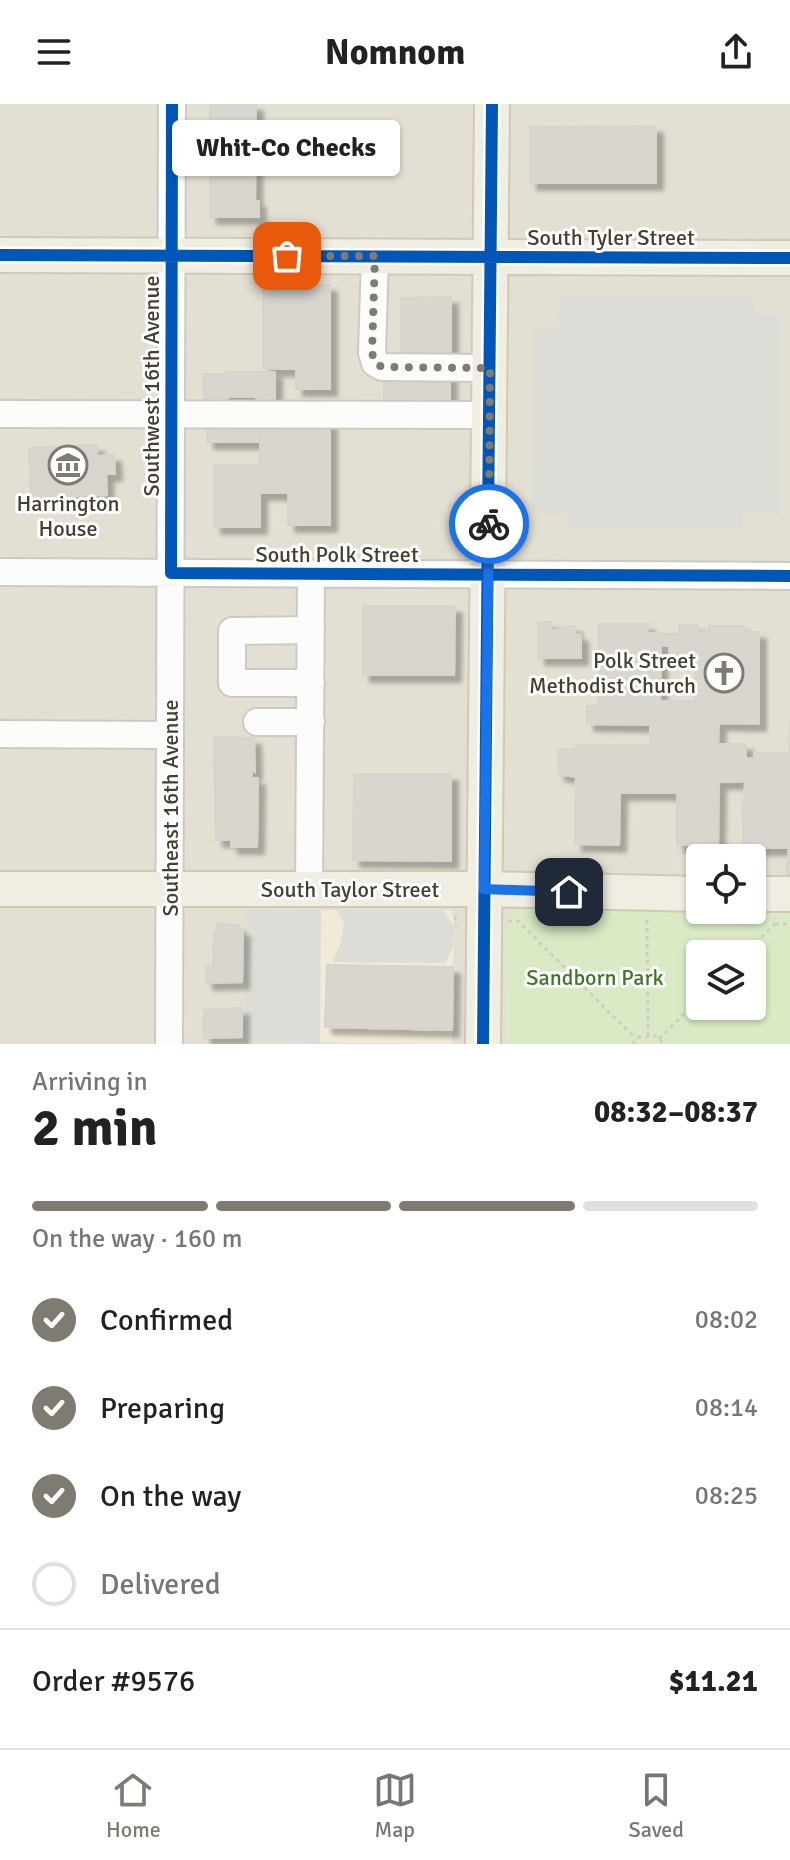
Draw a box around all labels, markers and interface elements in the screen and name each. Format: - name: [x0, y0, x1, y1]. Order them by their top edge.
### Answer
- icon: menu: [32, 30, 76, 74]
- text: Nomnom: [325, 30, 465, 75]
- icon: share: [714, 30, 758, 74]
- callout: Whit-Co Checks: [173, 120, 401, 176]
- text: Whit-Co Checks: [196, 132, 376, 164]
- pin: [253, 222, 321, 290]
- street label: South Tyler Street: [527, 224, 695, 251]
- icon: bag: [265, 234, 309, 278]
- street label: Southwest 16th Avenue: [138, 276, 165, 496]
- museum icon: Harrington House: [47, 444, 89, 486]
- courier: [449, 484, 529, 564]
- place label: Harrington House: [16, 490, 120, 542]
- icon: bike: [467, 502, 511, 546]
- street label: South Polk Street: [255, 541, 419, 568]
- place label: Polk Street Methodist Church: [529, 647, 696, 699]
- church icon: Polk Street Methodist Church: [703, 652, 745, 694]
- street label: Southeast 16th Avenue: [157, 700, 184, 916]
- map controls: [686, 844, 766, 1020]
- button: locate: [686, 844, 766, 924]
- pin: [535, 858, 603, 926]
- icon: home: [547, 870, 591, 914]
- street label: South Taylor Street: [261, 876, 440, 903]
- button: layers: [686, 940, 766, 1020]
- park label: Sandborn Park: [526, 964, 664, 991]
- text: Arriving in: [32, 1066, 148, 1098]
- text: 08:32–08:37: [594, 1094, 758, 1131]
- text: 2 min: [32, 1096, 158, 1160]
- text: On the way · 160 m: [32, 1223, 242, 1255]
- icon: check: [32, 1298, 76, 1342]
- text: Confirmed: [100, 1302, 233, 1339]
- text: 08:02: [695, 1304, 758, 1336]
- icon: check: [32, 1386, 76, 1430]
- text: Preparing: [100, 1390, 225, 1427]
- text: 08:14: [695, 1392, 758, 1424]
- icon: check: [32, 1474, 76, 1518]
- text: On the way: [100, 1478, 241, 1515]
- text: 08:25: [695, 1480, 758, 1512]
- text: Delivered: [100, 1566, 221, 1603]
- text: Order #9576: [32, 1663, 195, 1700]
- text: $11.21: [668, 1663, 758, 1700]
- tab: Home: [106, 1768, 161, 1843]
- tab: Map: [373, 1768, 417, 1843]
- tab: Saved: [629, 1768, 684, 1843]

